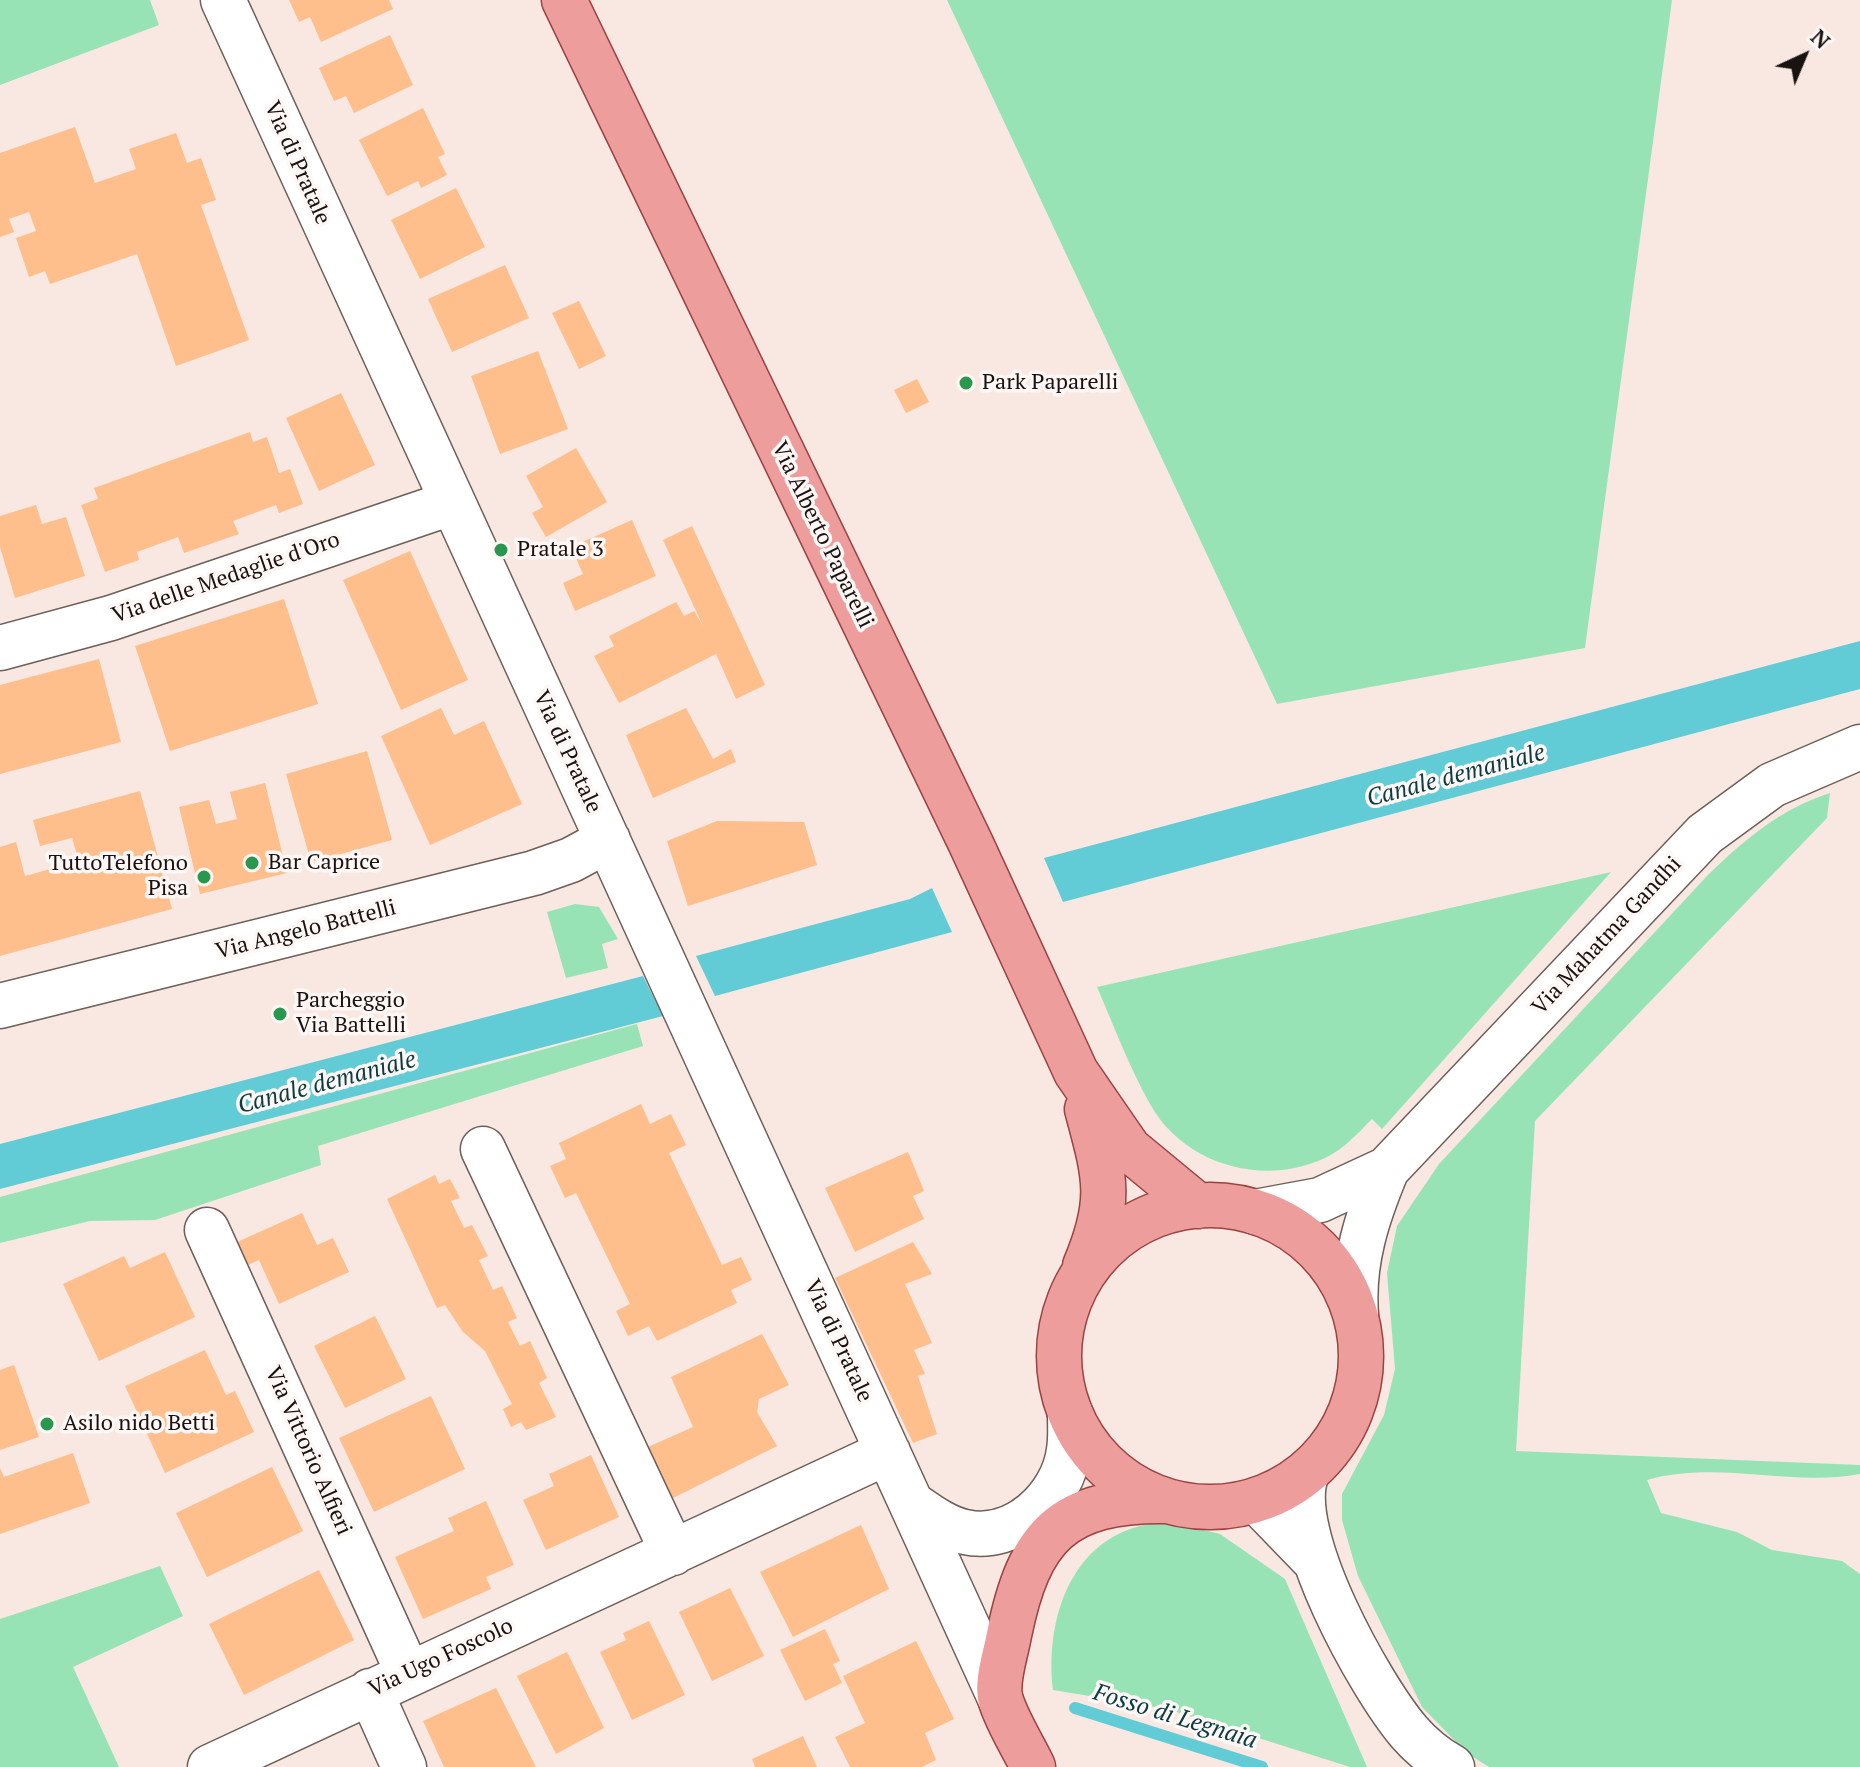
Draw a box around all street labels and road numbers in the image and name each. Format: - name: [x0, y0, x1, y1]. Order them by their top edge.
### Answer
- street label: Via di Pratale: [258, 97, 336, 229]
- street label: Via Alberto Paparelli: [765, 437, 879, 633]
- street label: Via delle Medaglie d'Oro: [109, 527, 343, 629]
- street label: Via di Pratale: [527, 687, 607, 817]
- street label: Via Mahatma Gandhi: [1527, 851, 1687, 1021]
- street label: Via Angelo Battelli: [213, 895, 399, 965]
- street label: Via di Pratale: [798, 1276, 878, 1406]
- street label: Via Vittorio Alfieri: [259, 1363, 357, 1539]
- street label: Via Ugo Foscolo: [365, 1613, 517, 1703]

